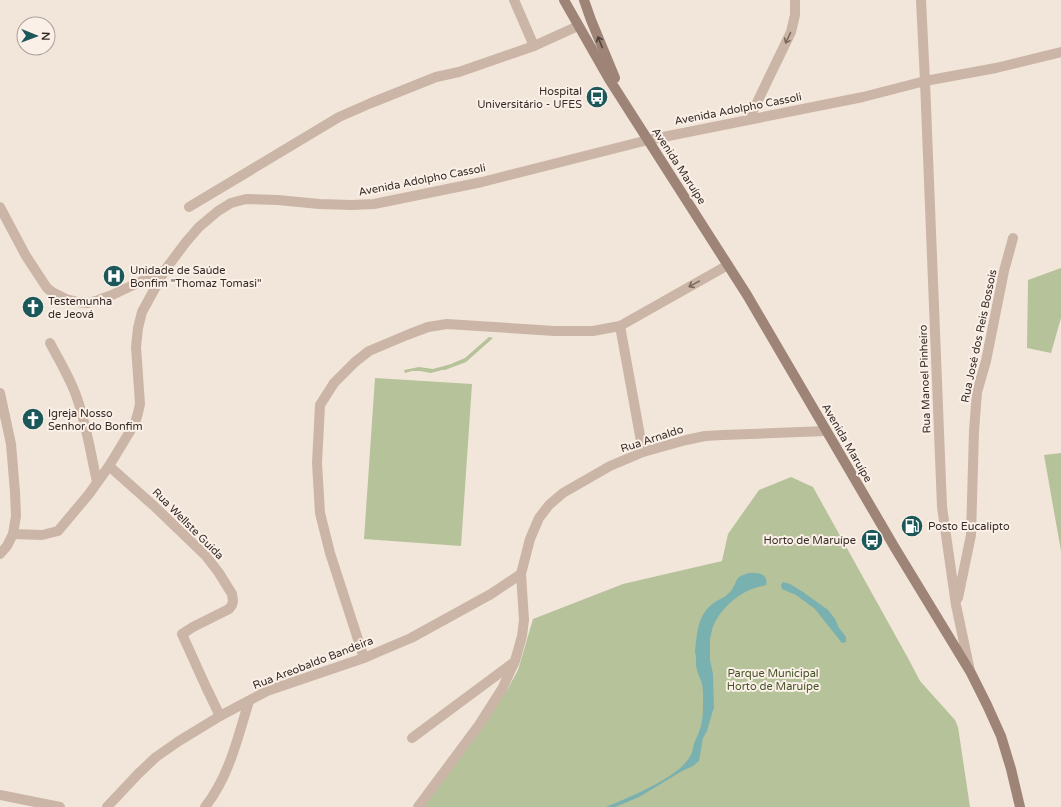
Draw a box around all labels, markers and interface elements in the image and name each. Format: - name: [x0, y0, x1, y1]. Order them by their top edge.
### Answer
- north arrow: [16, 16, 56, 56]
- one-way arrow: [784, 31, 791, 43]
- text: N: [39, 32, 52, 41]
- one-way arrow: [595, 37, 603, 49]
- bus stop icon: Hospital Universitário - UFES: [584, 84, 610, 110]
- place label: Hospital Universitário - UFES: [477, 85, 582, 111]
- street label: Avenida Adolpho Cassoli: [673, 90, 803, 128]
- street label: Avenida Maruípe: [649, 125, 709, 207]
- street label: Avenida Adolpho Cassoli: [357, 161, 487, 199]
- hospital icon: Unidade de Saúde Bonfim "Thomaz Tomasi": [101, 263, 127, 289]
- place label: Unidade de Saúde Bonfim "Thomaz Tomasi": [130, 264, 261, 290]
- street label: Rua José dos Reis Bossois: [959, 268, 999, 404]
- one-way arrow: [688, 280, 700, 288]
- church icon: Testemunha de Jeová: [20, 294, 46, 320]
- place label: Testemunha de Jeová: [48, 295, 112, 321]
- street label: Rua Manoel Pinheiro: [917, 324, 933, 434]
- street label: Avenida Maruípe: [819, 401, 875, 485]
- church icon: Igreja Nosso Senhor do Bonfim: [20, 406, 46, 432]
- place label: Igreja Nosso Senhor do Bonfim: [48, 407, 143, 433]
- street label: Rua Arnaldo: [619, 423, 685, 455]
- street label: Rua Wellste Guida: [150, 486, 226, 562]
- fuel station icon: Posto Eucalipto: [899, 513, 925, 539]
- place label: Posto Eucalipto: [928, 520, 1010, 533]
- bus stop icon: Horto de Maruípe: [859, 527, 885, 553]
- place label: Horto de Maruípe: [764, 534, 856, 547]
- street label: Rua Areobaldo Bandeira: [251, 634, 375, 692]
- park label: Parque Municipal Horto de Maruípe: [727, 667, 819, 693]

